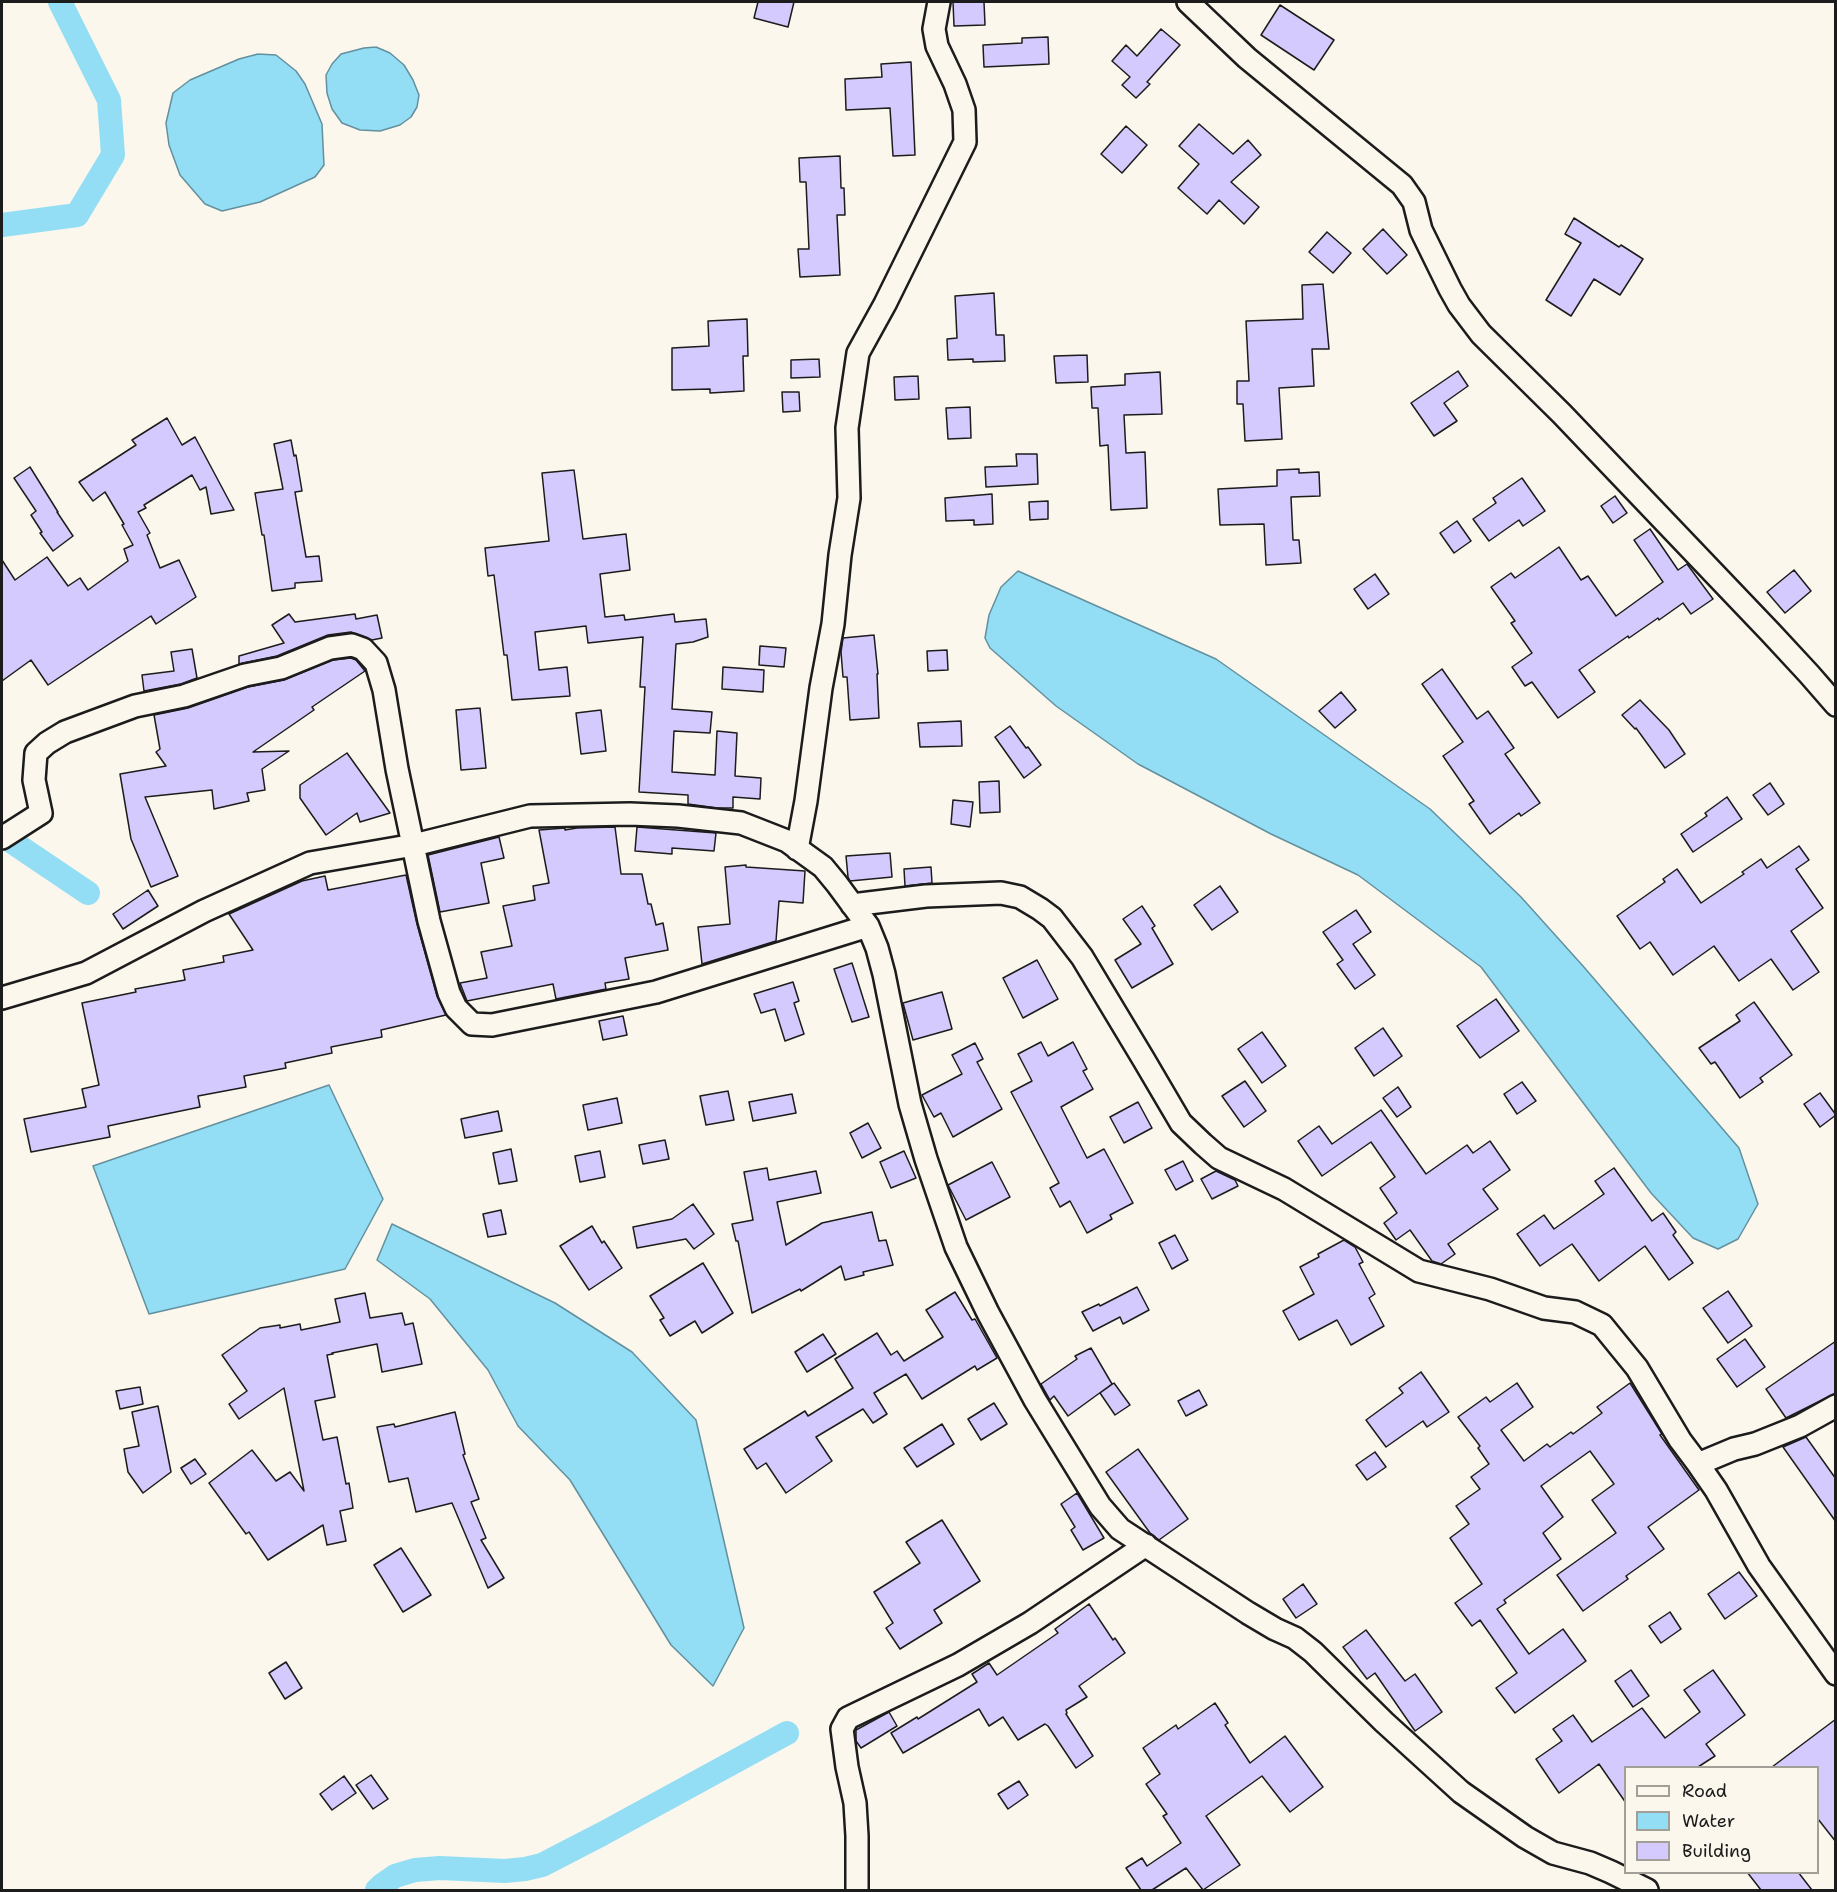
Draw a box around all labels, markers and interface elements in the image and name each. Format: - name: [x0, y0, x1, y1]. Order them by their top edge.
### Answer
- legend: [1624, 1766, 1819, 1874]
- text: Road: [1682, 1779, 1727, 1803]
- text: Water: [1682, 1809, 1735, 1833]
- text: Building: [1682, 1839, 1751, 1863]

